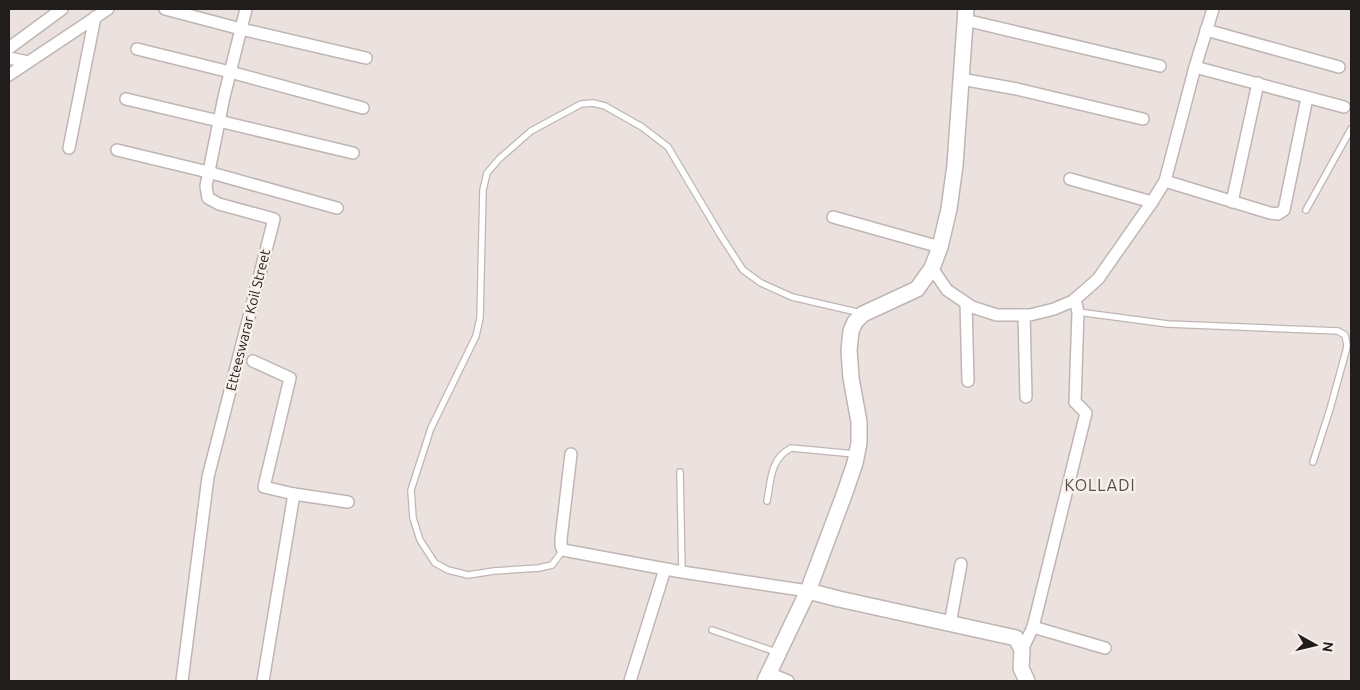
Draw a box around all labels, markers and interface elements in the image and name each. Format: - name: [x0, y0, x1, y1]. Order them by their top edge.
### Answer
- street label: Etteeswarar Koil Street: [223, 247, 273, 392]
- district label: KOLLADI: [1064, 476, 1136, 494]
- north arrow: [1290, 620, 1340, 670]
- text: N: [1319, 641, 1337, 653]

